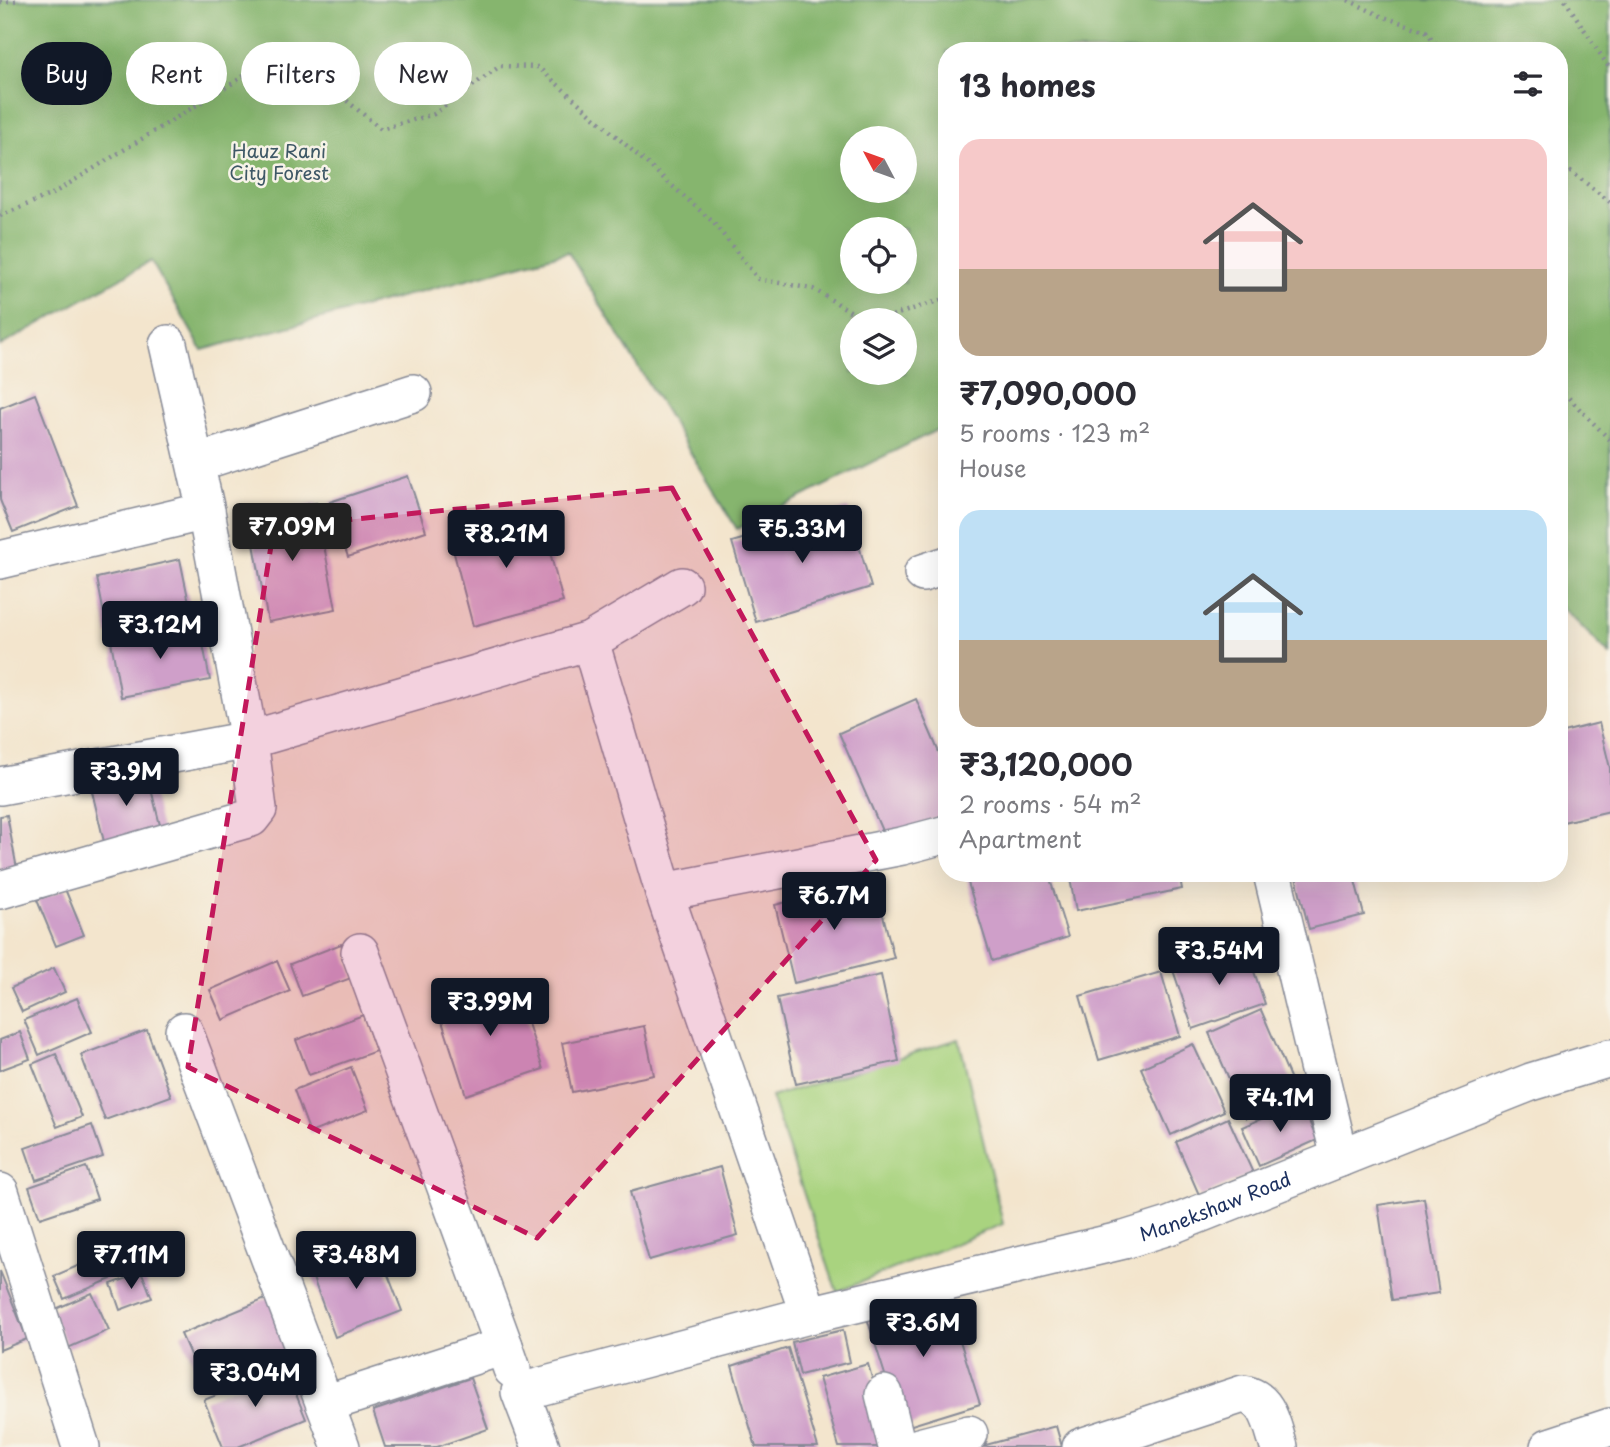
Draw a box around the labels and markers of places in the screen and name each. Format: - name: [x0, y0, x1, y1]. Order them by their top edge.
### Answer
- pin: ₹7.09M: [235, 504, 349, 563]
- pin: ₹5.33M: [745, 505, 859, 565]
- pin: ₹8.21M: [449, 510, 563, 570]
- pin: ₹3.12M: [103, 602, 217, 661]
- pin: ₹3.9M: [77, 748, 175, 808]
- pin: ₹6.7M: [785, 872, 883, 932]
- pin: ₹3.54M: [1162, 928, 1276, 987]
- pin: ₹3.99M: [433, 978, 547, 1038]
- pin: ₹4.1M: [1231, 1074, 1329, 1134]
- pin: ₹7.11M: [74, 1232, 188, 1291]
- pin: ₹3.48M: [299, 1232, 413, 1291]
- pin: ₹3.6M: [874, 1300, 972, 1359]
- pin: ₹3.04M: [198, 1350, 312, 1409]

